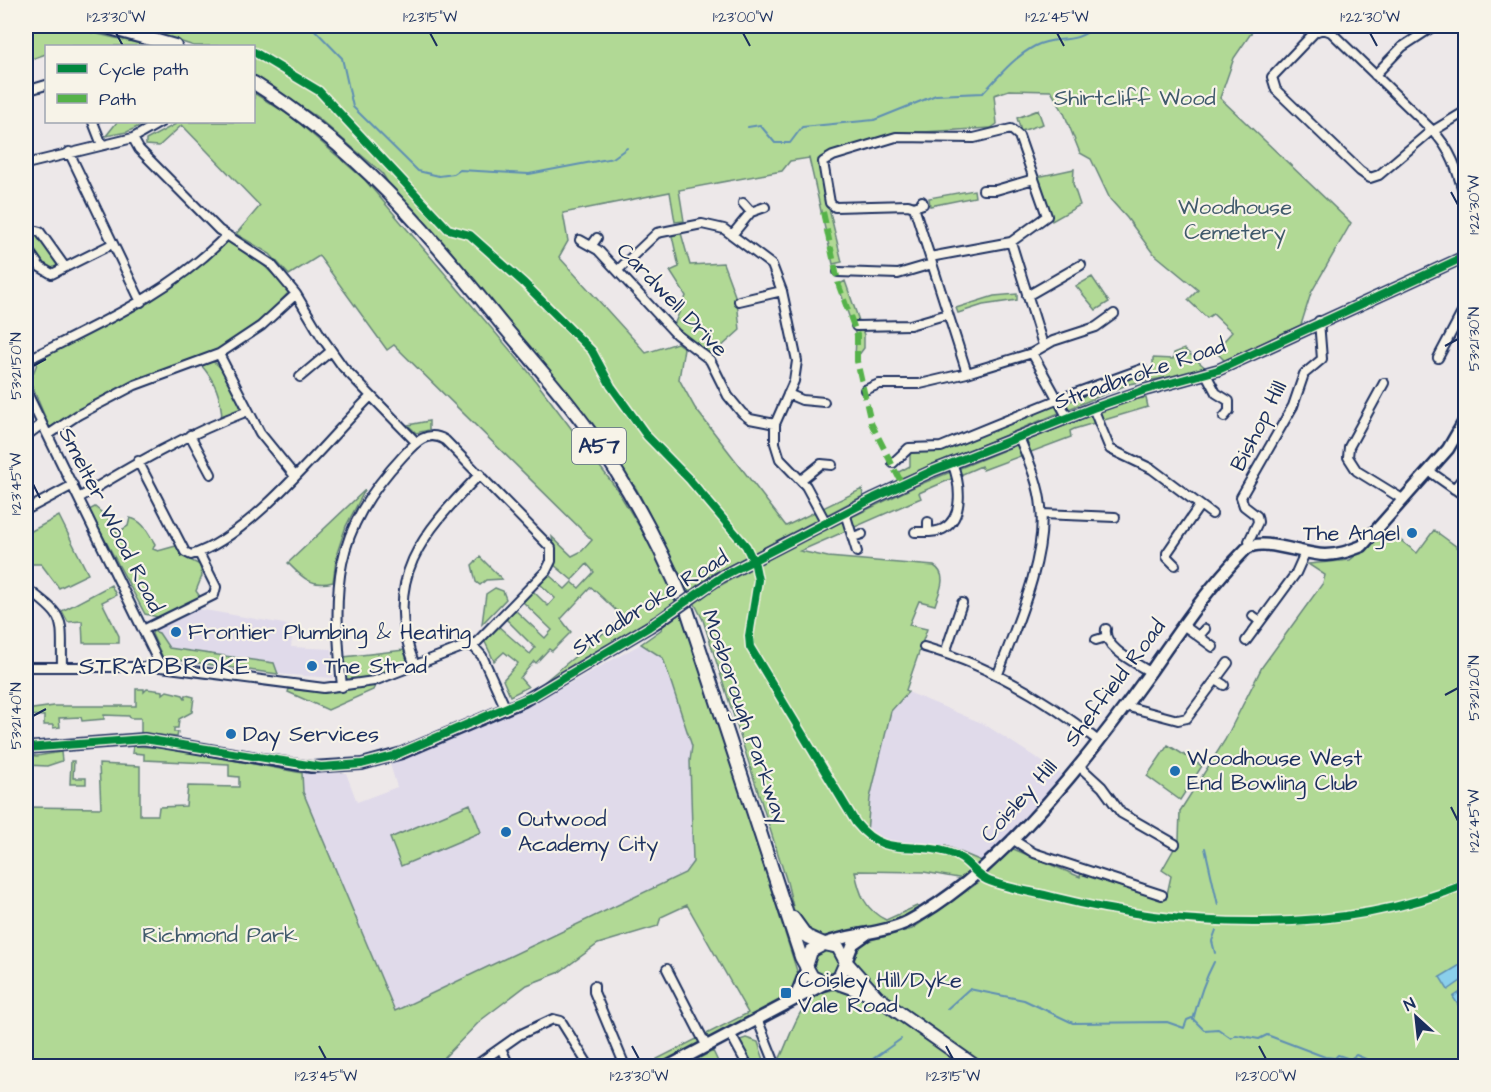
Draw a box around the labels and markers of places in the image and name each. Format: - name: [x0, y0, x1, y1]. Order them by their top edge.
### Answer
- place label: The Angel: [1303, 518, 1400, 550]
- marker: The Angel: [1405, 526, 1419, 540]
- place label: Frontier Plumbing & Heating: [188, 617, 471, 649]
- marker: Frontier Plumbing & Heating: [169, 625, 183, 639]
- place label: The Strad: [324, 651, 427, 682]
- marker: The Strad: [305, 659, 319, 673]
- place label: Day Services: [243, 719, 379, 751]
- marker: Day Services: [224, 727, 238, 741]
- place label: Woodhouse West End Bowling Club: [1187, 743, 1363, 800]
- marker: Woodhouse West End Bowling Club: [1168, 764, 1182, 778]
- place label: Outwood Academy City: [518, 804, 658, 861]
- marker: Outwood Academy City: [499, 825, 513, 839]
- place label: Coisley Hill/Dyke Vale Road: [798, 965, 962, 1021]
- marker: Coisley Hill/Dyke Vale Road: [779, 986, 793, 1000]

